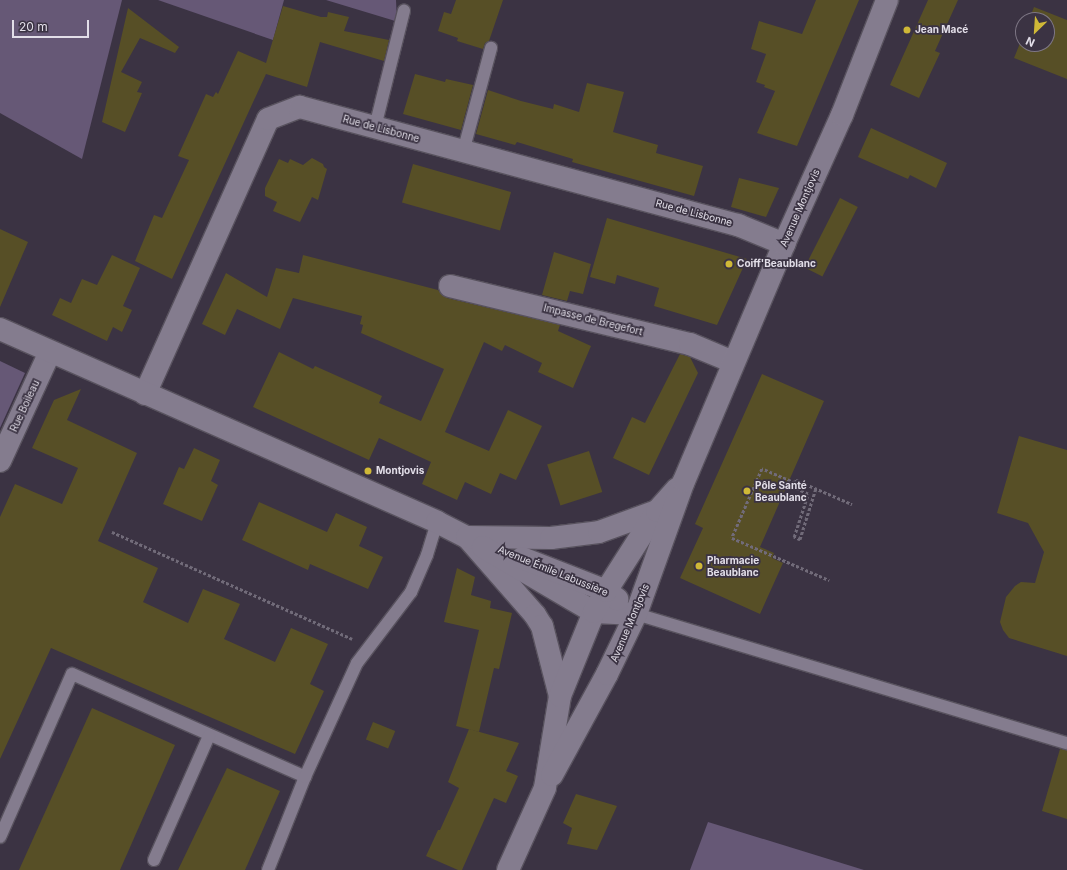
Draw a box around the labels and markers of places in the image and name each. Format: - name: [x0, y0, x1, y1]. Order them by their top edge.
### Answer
- place label: Jean Macé: [915, 24, 968, 36]
- marker: Jean Macé: [902, 25, 912, 35]
- place label: Coiff'Beaublanc: [737, 258, 816, 270]
- marker: Coiff'Beaublanc: [724, 259, 734, 269]
- place label: Montjovis: [376, 465, 424, 477]
- marker: Montjovis: [363, 466, 373, 476]
- place label: Pôle Santé Beaublanc: [755, 479, 807, 502]
- marker: Pôle Santé Beaublanc: [742, 486, 752, 496]
- place label: Pharmacie Beaublanc: [707, 554, 759, 578]
- marker: Pharmacie Beaublanc: [694, 561, 704, 571]

